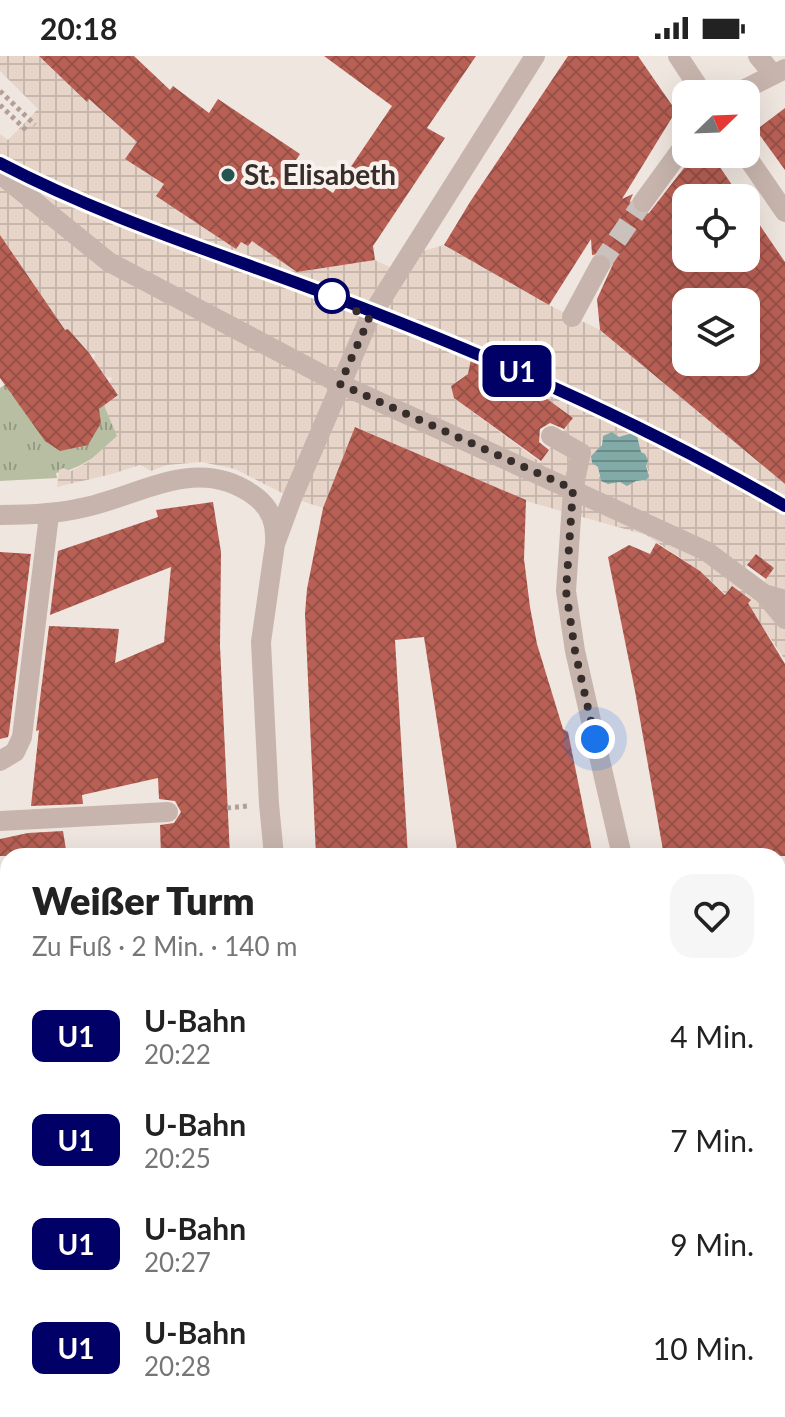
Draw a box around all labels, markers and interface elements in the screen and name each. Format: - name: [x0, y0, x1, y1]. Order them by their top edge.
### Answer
- text: 20:18: [40, 10, 117, 46]
- north arrow: [672, 80, 760, 168]
- map controls: [672, 80, 760, 376]
- place label: St. Elisabeth: [244, 157, 396, 191]
- marker: St. Elisabeth: [219, 166, 237, 184]
- button: locate: [672, 184, 760, 272]
- unlabelled marker: [315, 279, 349, 313]
- button: layers: [672, 288, 760, 376]
- line badge: U1: [481, 345, 553, 397]
- text: U1: [498, 354, 536, 388]
- your location: [575, 719, 615, 759]
- button: heart: [670, 874, 754, 958]
- text: Weißer Turm: [32, 877, 255, 923]
- text: Zu Fuß · 2 Min. · 140 m: [32, 930, 298, 962]
- text: U-Bahn: [144, 1002, 246, 1038]
- text: 4 Min.: [670, 1018, 754, 1054]
- text: U1: [57, 1019, 95, 1053]
- text: 20:22: [144, 1038, 211, 1070]
- text: U-Bahn: [144, 1106, 246, 1142]
- text: 7 Min.: [670, 1122, 754, 1158]
- text: U1: [57, 1123, 95, 1157]
- text: 20:25: [144, 1142, 211, 1174]
- text: U-Bahn: [144, 1210, 246, 1246]
- text: 9 Min.: [670, 1226, 754, 1262]
- text: U1: [57, 1227, 95, 1261]
- text: 20:27: [144, 1246, 211, 1278]
- text: U-Bahn: [144, 1314, 246, 1350]
- text: 10 Min.: [653, 1330, 754, 1366]
- text: U1: [57, 1331, 95, 1365]
- text: 20:28: [144, 1350, 211, 1382]

